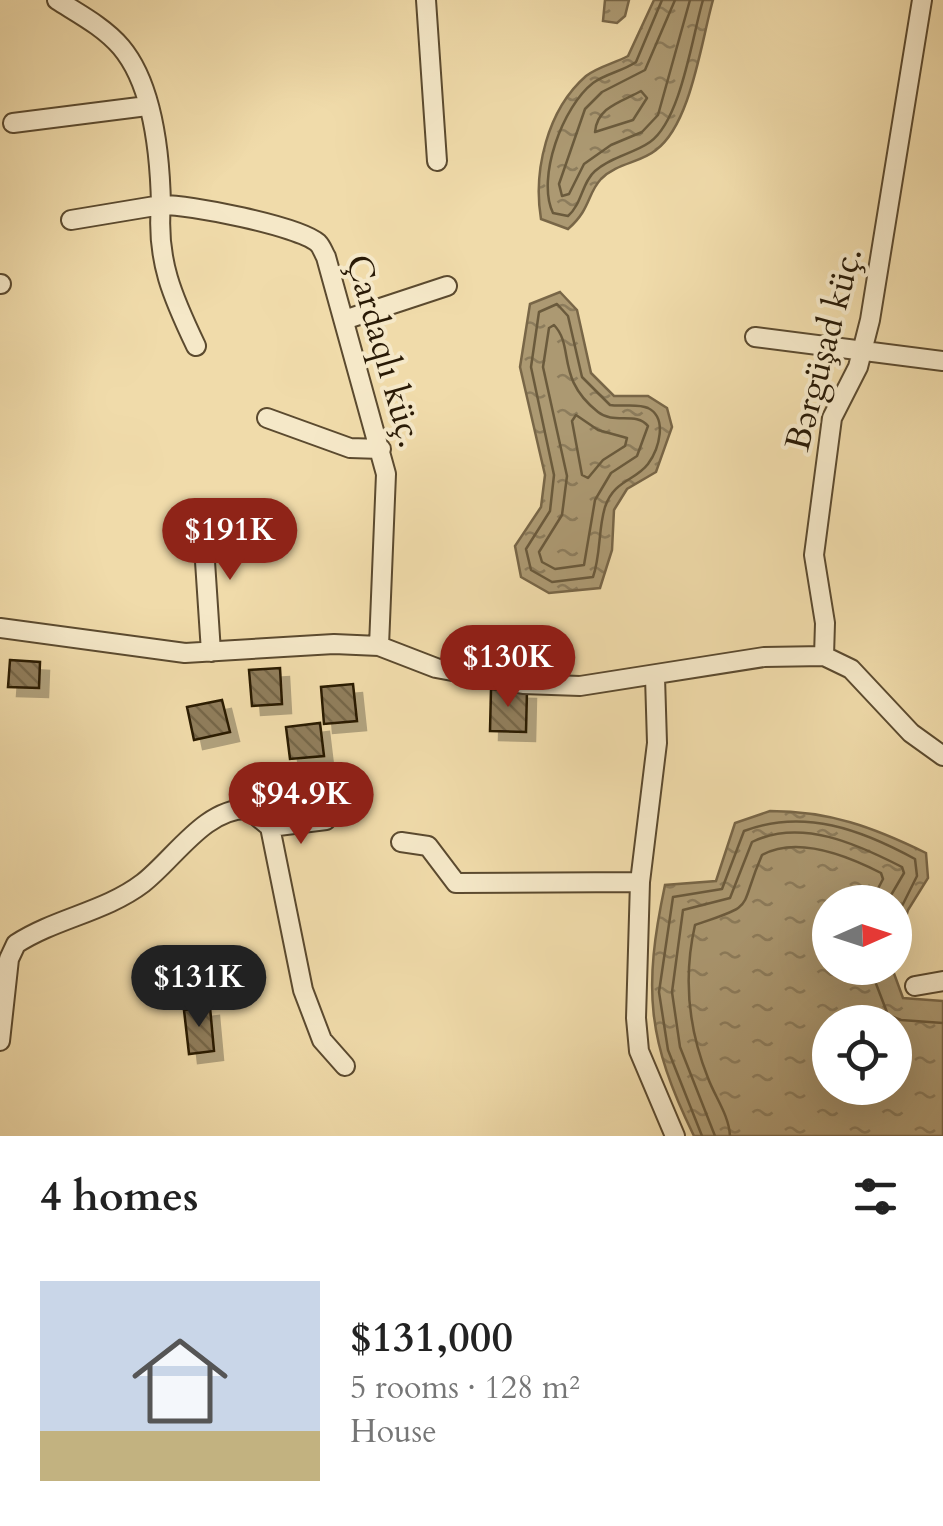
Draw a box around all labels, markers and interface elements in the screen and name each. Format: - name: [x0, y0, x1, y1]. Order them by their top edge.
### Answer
- street label: Bərgüşad küç.: [774, 242, 874, 456]
- street label: Çardaqlı küç.: [334, 249, 434, 453]
- pin: $191K: [160, 498, 300, 583]
- text: $191K: [184, 508, 276, 552]
- pin: $130K: [438, 625, 578, 710]
- text: $130K: [462, 635, 554, 679]
- pin: $94.9K: [220, 762, 382, 847]
- text: $94.9K: [251, 772, 351, 816]
- north arrow: [812, 885, 912, 985]
- map controls: [812, 885, 912, 1105]
- pin: $131K: [129, 945, 269, 1030]
- text: $131K: [153, 955, 245, 999]
- button: locate: [812, 1005, 912, 1105]
- text: 4 homes: [40, 1168, 198, 1225]
- icon: filters: [848, 1169, 903, 1224]
- text: $131,000: [350, 1309, 513, 1366]
- icon: home: [120, 1321, 240, 1441]
- text: 5 rooms · 128 m²: [350, 1366, 580, 1410]
- text: House: [350, 1410, 437, 1454]

